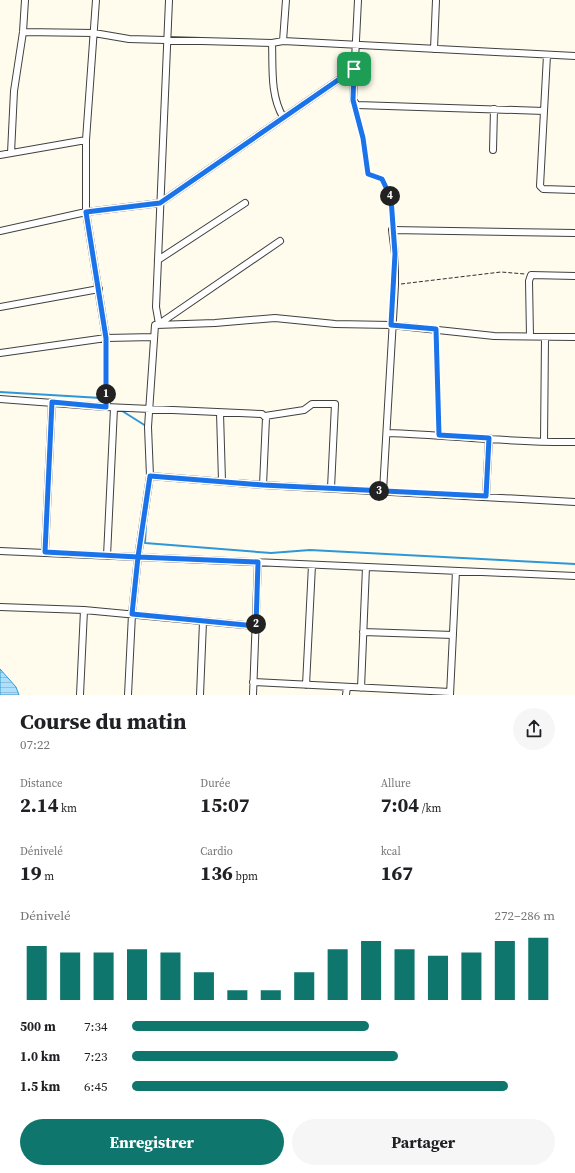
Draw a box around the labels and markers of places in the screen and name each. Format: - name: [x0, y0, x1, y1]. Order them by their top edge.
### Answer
- pin: [337, 52, 371, 86]
- pin: 4: [380, 186, 400, 206]
- pin: 1: [96, 384, 116, 404]
- pin: 3: [369, 481, 389, 501]
- pin: 2: [246, 614, 266, 634]

